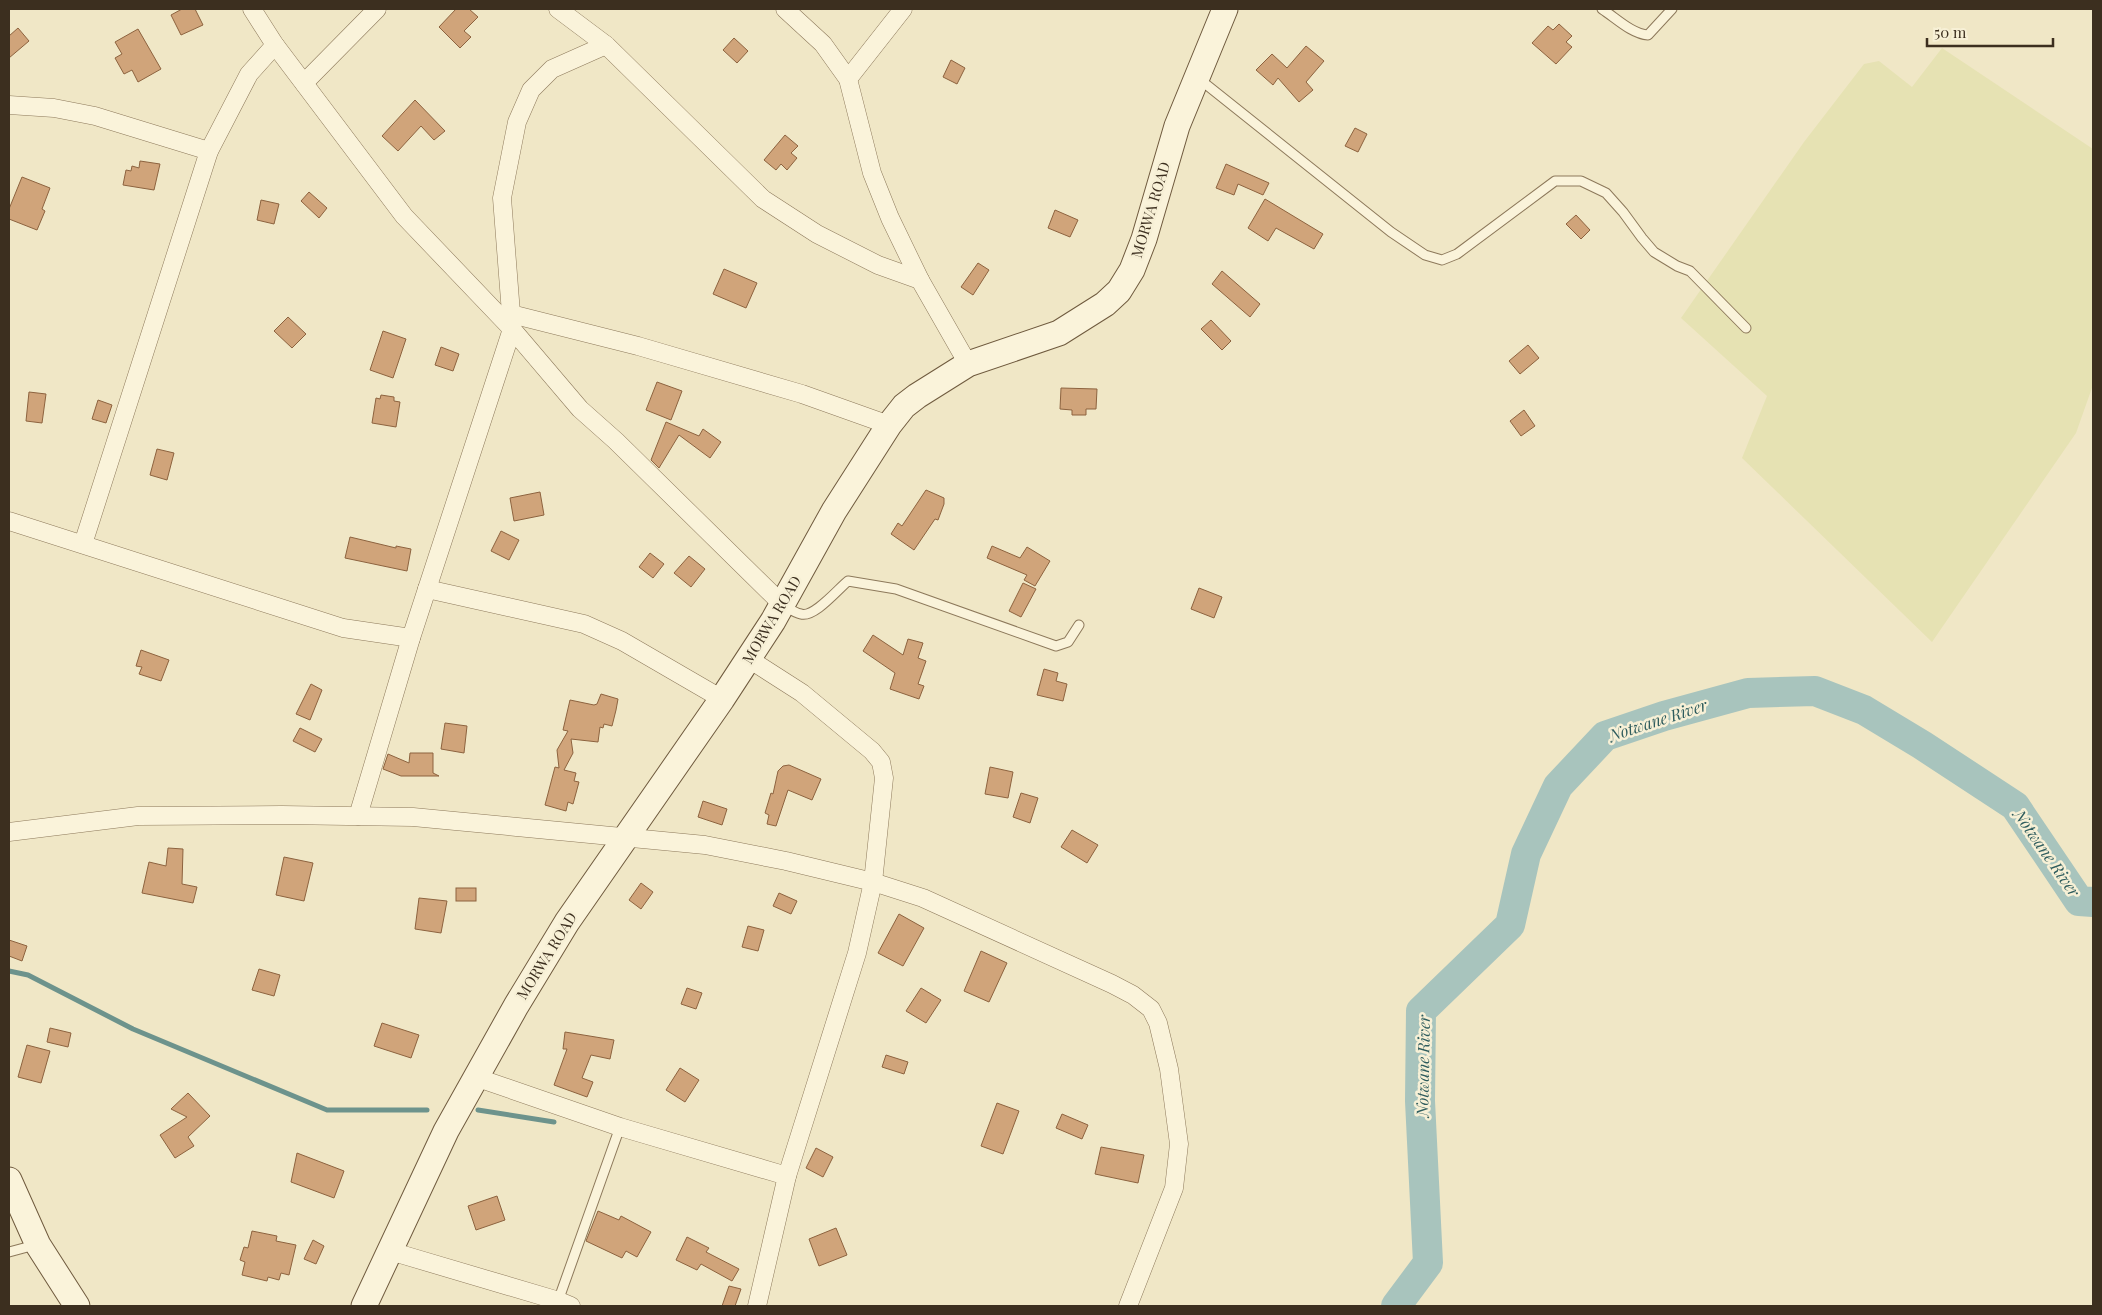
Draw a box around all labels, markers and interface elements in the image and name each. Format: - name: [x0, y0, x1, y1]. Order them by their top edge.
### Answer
- scale bar: [1927, 15, 2053, 47]
- text: 50 m: [1934, 22, 1967, 42]
- street label: MORWA ROAD: [1126, 159, 1174, 260]
- street label: MORWA ROAD: [737, 572, 805, 667]
- water label: Notwane River: [1604, 693, 1711, 746]
- water label: Notwane River: [2008, 803, 2086, 901]
- street label: MORWA ROAD: [511, 908, 581, 1003]
- water label: Notwane River: [1411, 1014, 1434, 1119]

